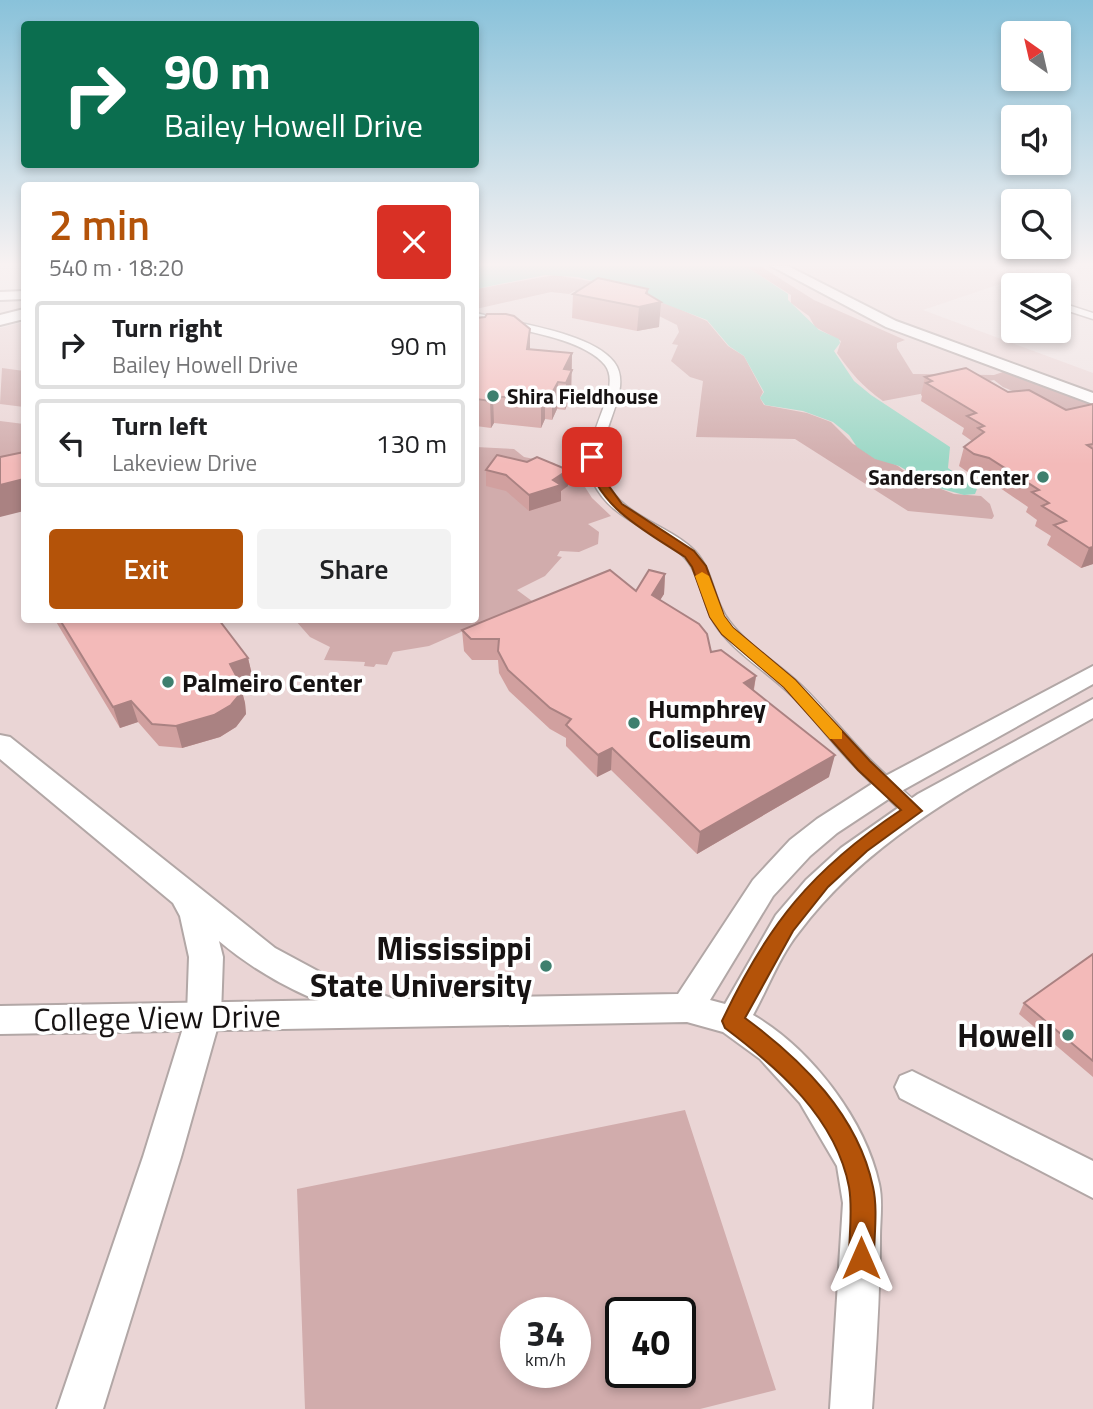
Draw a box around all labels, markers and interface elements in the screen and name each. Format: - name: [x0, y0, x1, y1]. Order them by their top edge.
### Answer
- north arrow: [1001, 21, 1071, 91]
- map controls: [1001, 21, 1071, 343]
- text: 90 m: [164, 33, 271, 108]
- icon: right: [49, 49, 140, 140]
- text: Bailey Howell Drive: [164, 101, 423, 149]
- button: sound: [1001, 105, 1071, 175]
- button: search: [1001, 189, 1071, 259]
- text: 2 min: [49, 192, 150, 256]
- button: close: [377, 205, 451, 279]
- text: 540 m · 18:20: [49, 250, 184, 285]
- button: layers: [1001, 273, 1071, 343]
- text: Turn right: [112, 308, 223, 347]
- icon: right: [53, 326, 91, 364]
- text: 90 m: [390, 326, 447, 365]
- text: Bailey Howell Drive: [112, 347, 298, 382]
- place label: Shira Fieldhouse: [507, 380, 658, 412]
- marker: Shira Fieldhouse: [485, 388, 501, 404]
- text: Turn left: [112, 406, 207, 445]
- icon: left: [53, 424, 91, 462]
- text: 130 m: [376, 424, 447, 463]
- pin: [562, 427, 622, 487]
- icon: arrive: [573, 438, 611, 476]
- text: Lakeview Drive: [112, 445, 257, 480]
- place label: Sanderson Center: [868, 461, 1029, 493]
- marker: Sanderson Center: [1035, 469, 1051, 485]
- button: Exit: [49, 529, 243, 609]
- button: Share: [257, 529, 451, 609]
- place label: Palmeiro Center: [182, 663, 363, 702]
- marker: Palmeiro Center: [160, 674, 176, 690]
- place label: Humphrey Coliseum: [648, 689, 766, 758]
- marker: Humphrey Coliseum: [626, 715, 642, 731]
- place label: Mississippi State University: [310, 924, 532, 1009]
- marker: Mississippi State University: [538, 958, 554, 974]
- street label: College View Drive: [33, 991, 281, 1043]
- place label: Howell: [957, 1011, 1054, 1059]
- marker: Howell: [1060, 1027, 1076, 1043]
- position arrow: [824, 1221, 898, 1295]
- speed limit sign: 40: [605, 1297, 696, 1388]
- text: 34: [526, 1306, 565, 1360]
- text: km/h: [525, 1346, 566, 1373]

